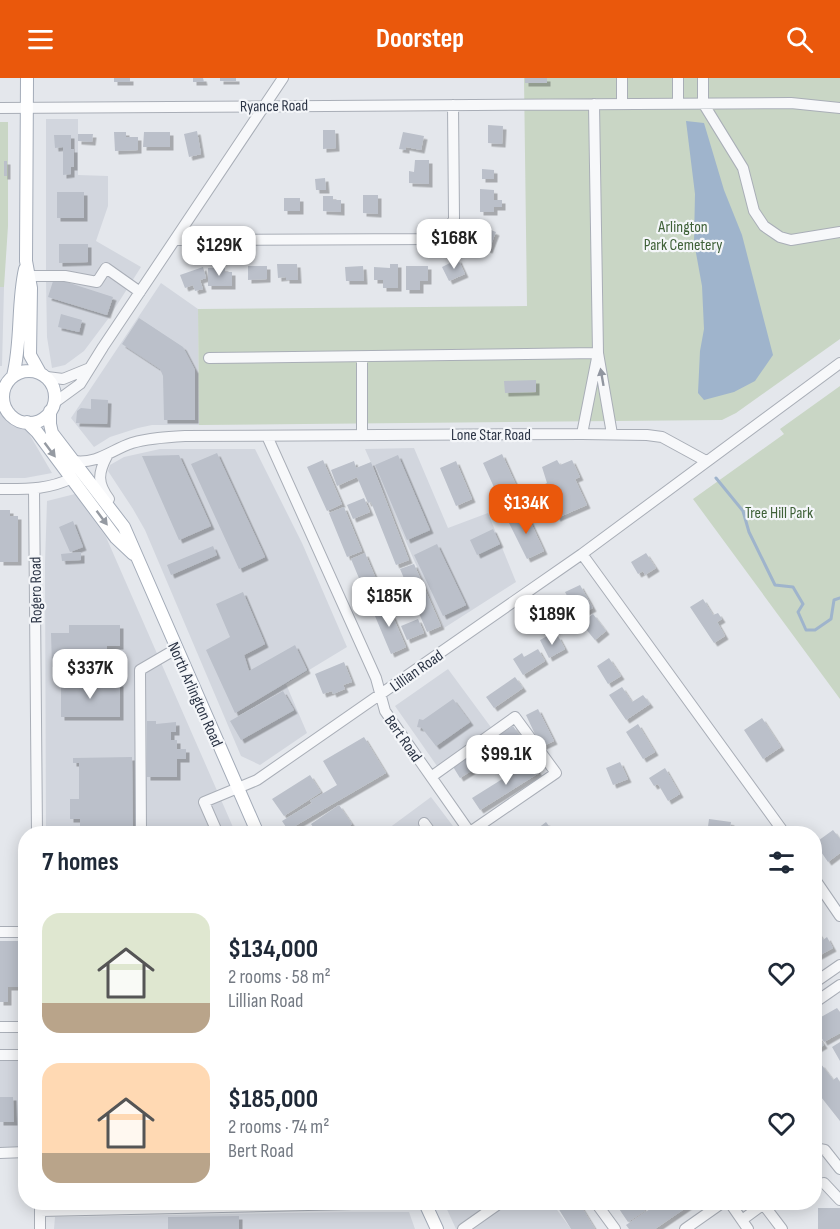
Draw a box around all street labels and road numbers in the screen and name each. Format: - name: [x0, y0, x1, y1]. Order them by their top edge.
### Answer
- street label: Ryance Road: [240, 96, 308, 117]
- street label: Lone Star Road: [451, 426, 531, 445]
- street label: Rogero Road: [26, 556, 47, 624]
- street label: North Arlington Road: [163, 639, 226, 750]
- street label: Lillian Road: [387, 646, 447, 696]
- street label: Bert Road: [380, 712, 426, 766]

